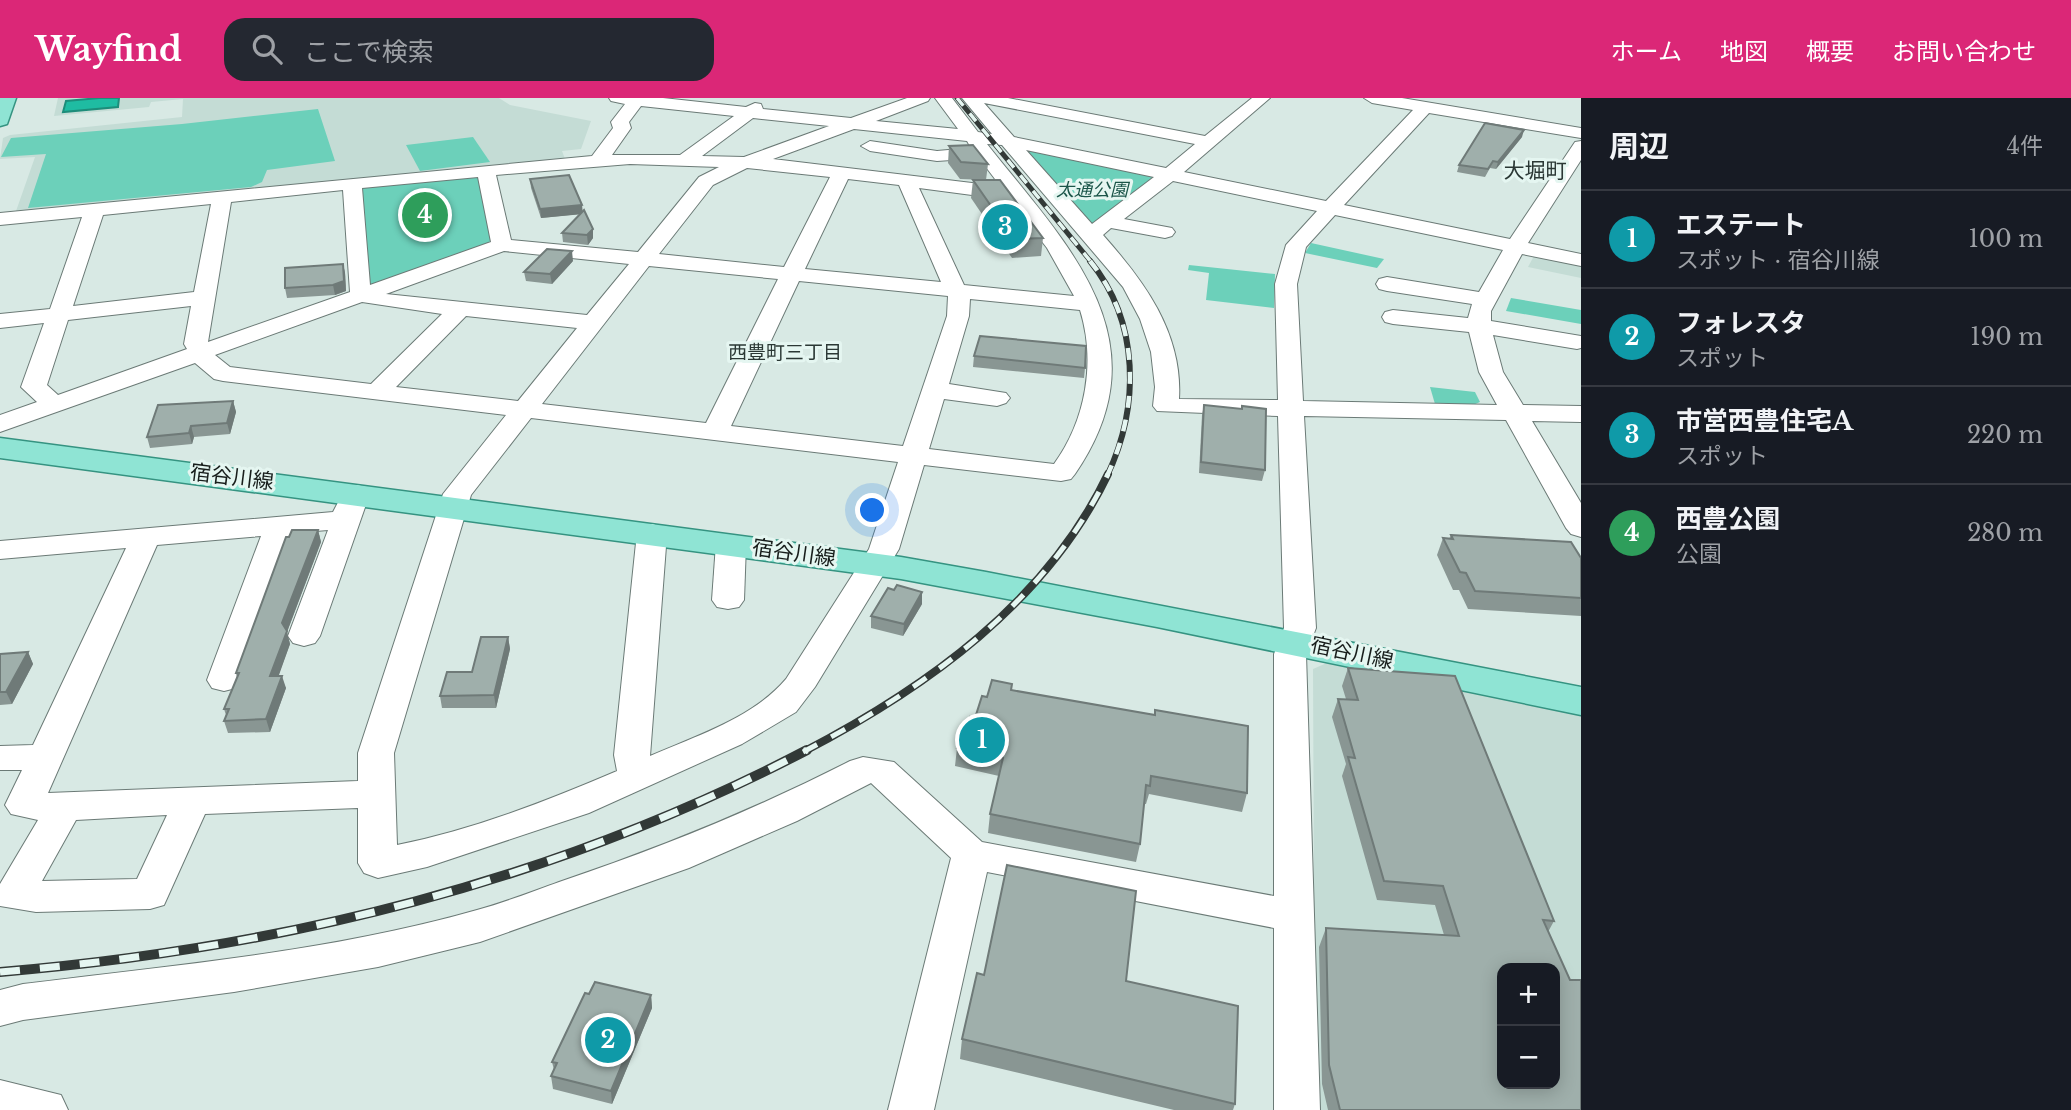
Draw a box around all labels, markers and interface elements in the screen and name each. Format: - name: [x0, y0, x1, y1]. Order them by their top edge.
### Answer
- search box: [224, 18, 714, 81]
- text: Wayfind: [35, 29, 182, 70]
- icon: search: [248, 30, 286, 68]
- text: ここで検索: [304, 36, 434, 68]
- text: ホーム: [1611, 37, 1682, 66]
- text: 地図: [1720, 37, 1768, 66]
- text: 概要: [1806, 37, 1854, 66]
- text: お問い合わせ: [1892, 37, 2036, 66]
- text: 周辺: [1609, 128, 1669, 165]
- text: 4件: [2007, 132, 2043, 160]
- district label: 大堀町: [1504, 158, 1567, 184]
- park label: 太通公園: [1056, 179, 1131, 201]
- pin: 4: [402, 189, 448, 241]
- pin: 3: [982, 201, 1028, 253]
- text: エステート: [1676, 209, 1806, 241]
- text: 1: [1627, 225, 1637, 253]
- text: 100 m: [1969, 225, 2043, 253]
- text: スポット · 宿谷川線: [1676, 246, 1880, 274]
- text: フォレスタ: [1676, 307, 1806, 339]
- text: 2: [1625, 323, 1639, 351]
- text: 190 m: [1970, 323, 2043, 351]
- district label: 西豊町三丁目: [728, 341, 842, 364]
- text: スポット: [1676, 344, 1768, 372]
- text: 市営西豊住宅A: [1676, 405, 1853, 437]
- text: 3: [1625, 421, 1639, 449]
- text: 220 m: [1967, 421, 2043, 449]
- text: スポット: [1676, 442, 1768, 470]
- street label: 宿谷川線: [189, 459, 275, 495]
- your location: [855, 493, 889, 527]
- text: 西豊公園: [1676, 503, 1780, 535]
- text: 4: [1624, 519, 1640, 547]
- text: 280 m: [1967, 519, 2043, 547]
- street label: 宿谷川線: [751, 534, 837, 572]
- text: 公園: [1676, 540, 1722, 568]
- street label: 宿谷川線: [1308, 632, 1396, 674]
- pin: 1: [959, 714, 1005, 766]
- map controls: [1497, 963, 1560, 1089]
- button: +: [1497, 963, 1560, 1026]
- pin: 2: [585, 1014, 631, 1066]
- button: −: [1497, 1026, 1560, 1089]

